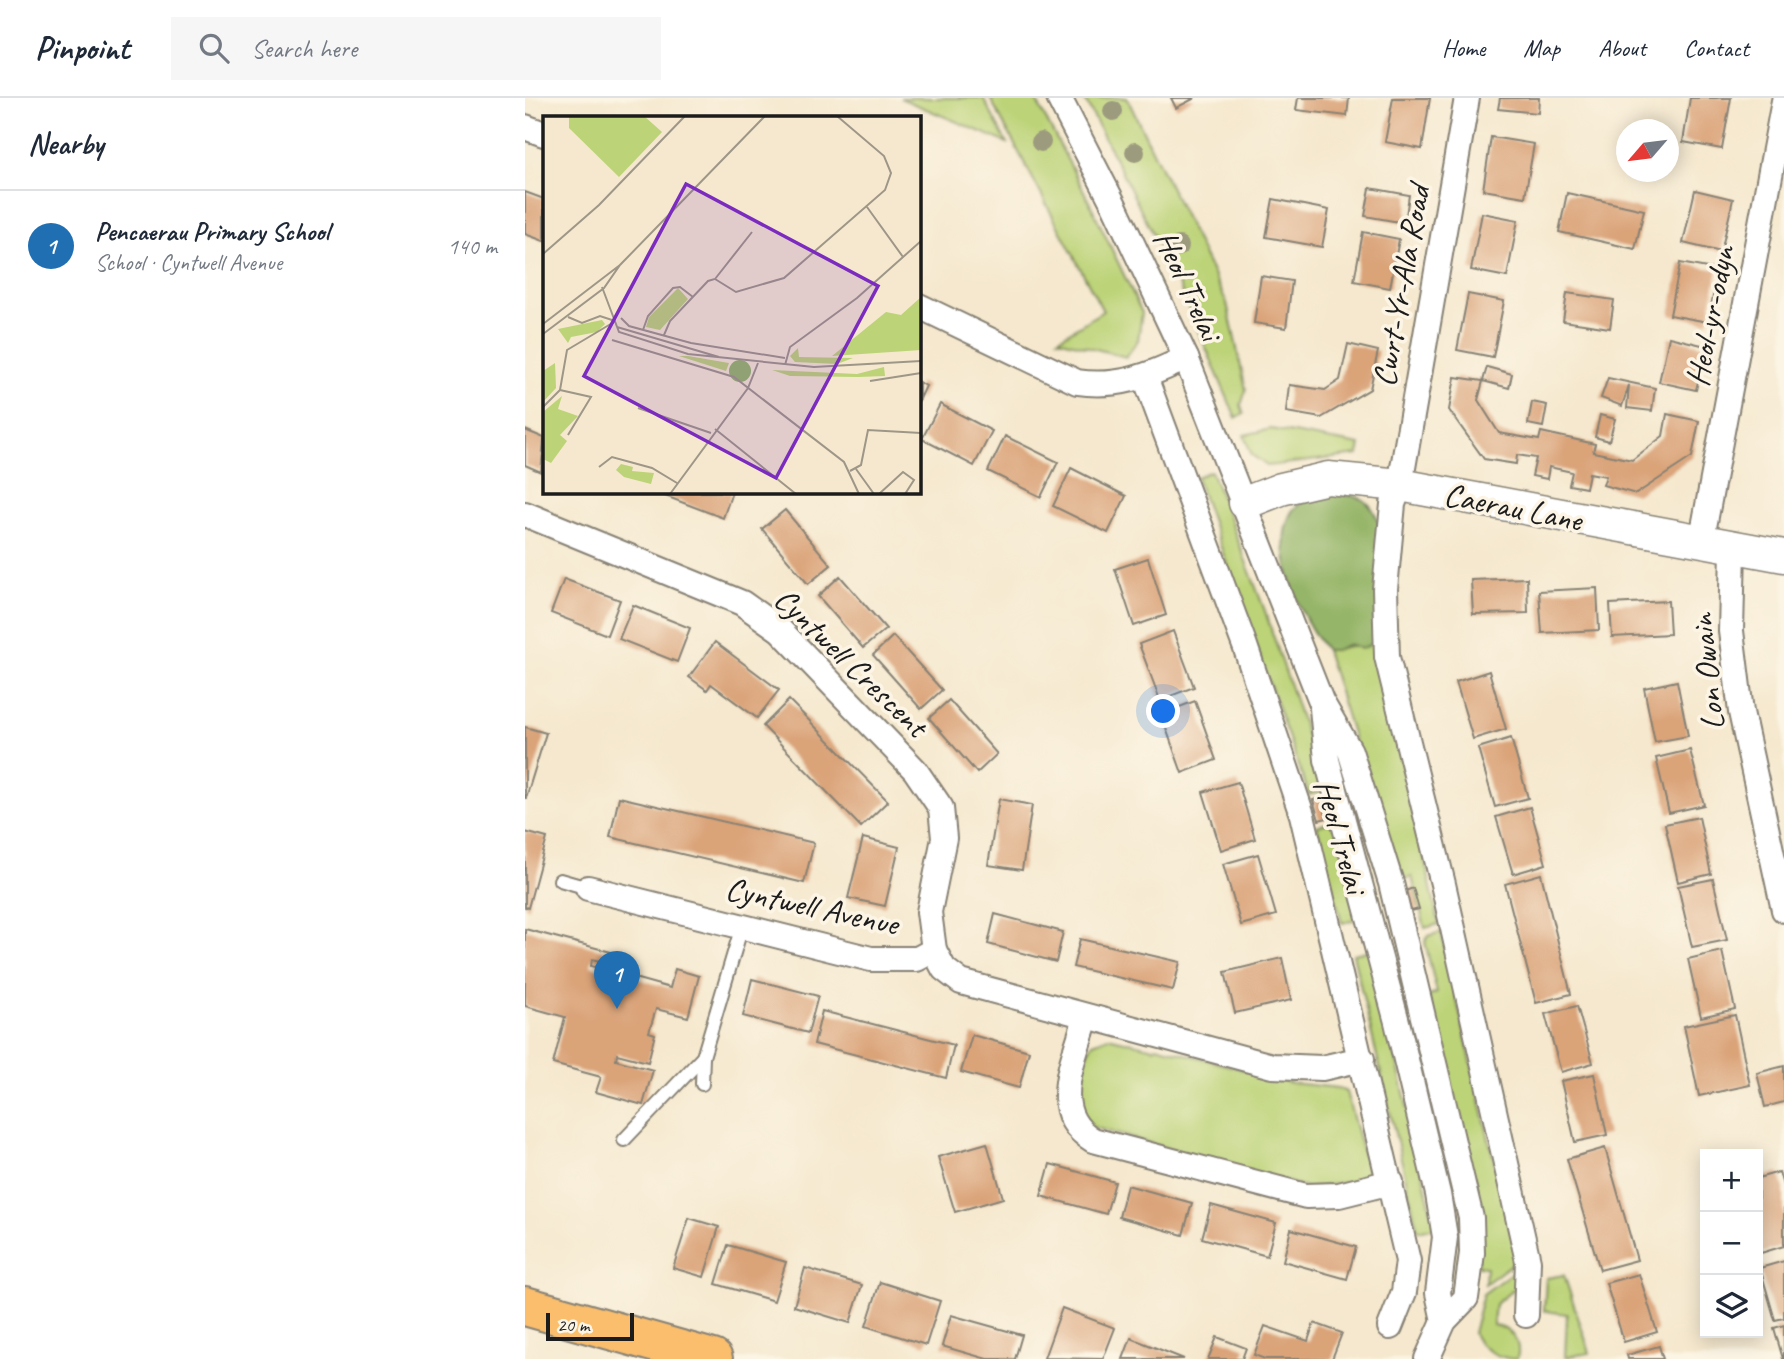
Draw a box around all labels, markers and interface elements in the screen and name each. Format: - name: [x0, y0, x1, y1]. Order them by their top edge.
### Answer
- search box: [171, 17, 661, 80]
- text: Pinpoint: [35, 27, 129, 69]
- icon: search: [195, 29, 233, 67]
- text: Search here: [251, 32, 357, 65]
- text: Home: [1442, 33, 1485, 63]
- text: Map: [1523, 33, 1560, 63]
- text: About: [1598, 33, 1646, 63]
- text: Contact: [1684, 33, 1749, 63]
- inset map: [543, 116, 921, 494]
- north arrow: [1616, 119, 1679, 182]
- text: Nearby: [28, 125, 104, 163]
- street label: Cwrt-Yr-Ala Road: [1363, 177, 1440, 390]
- text: Pencaerau Primary School: [95, 215, 329, 248]
- street label: Heol Trelai: [1144, 223, 1233, 350]
- text: 1: [46, 232, 56, 261]
- text: 140 m: [448, 232, 497, 261]
- street label: Heol-yr-odyn: [1676, 240, 1745, 390]
- text: School · Cyntwell Avenue: [95, 248, 282, 277]
- street label: Caerau Lane: [1441, 473, 1588, 541]
- street label: Cyntwell Crescent: [765, 578, 939, 748]
- street label: Lon Owain: [1680, 610, 1734, 732]
- your location: [1146, 694, 1180, 728]
- street label: Heol Trelai: [1305, 774, 1378, 902]
- street label: Cyntwell Avenue: [722, 867, 904, 945]
- pin: 1: [594, 951, 640, 1009]
- map controls: [1700, 1149, 1763, 1338]
- button: +: [1700, 1149, 1763, 1212]
- button: −: [1700, 1212, 1763, 1275]
- button: layers: [1700, 1275, 1763, 1338]
- scale bar: [546, 1310, 633, 1342]
- text: 20 m: [557, 1313, 589, 1337]

